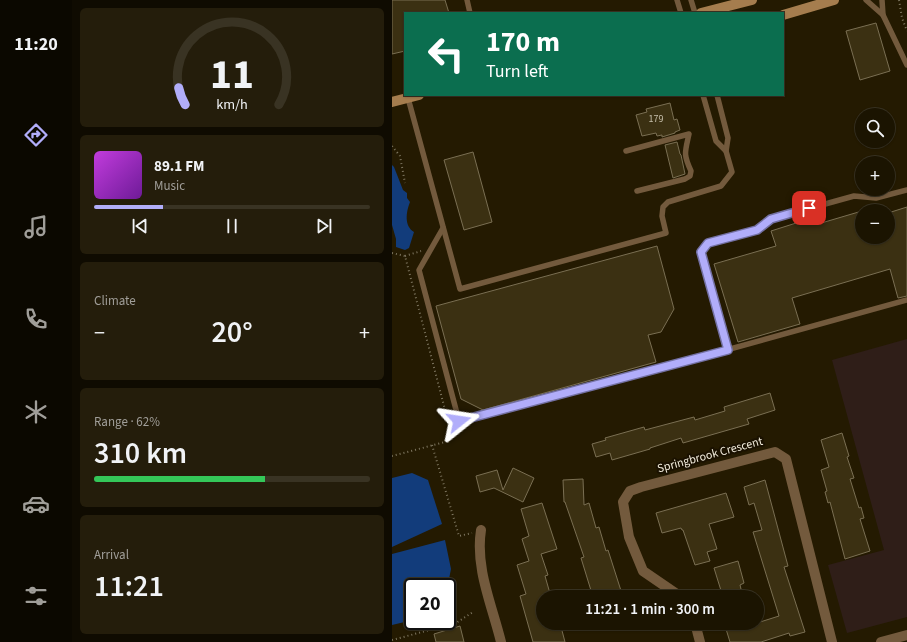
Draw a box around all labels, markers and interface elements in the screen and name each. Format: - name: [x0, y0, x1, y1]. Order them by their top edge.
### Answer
- text: 170 m: [486, 22, 560, 62]
- icon: left: [420, 28, 472, 80]
- text: 11:20: [14, 32, 58, 57]
- text: 11: [210, 45, 254, 105]
- text: Turn left: [486, 59, 548, 84]
- text: km/h: [216, 94, 248, 115]
- map controls: [855, 108, 895, 244]
- button: search: [855, 108, 895, 148]
- house number: 179: [649, 112, 663, 126]
- icon: directions: [22, 121, 50, 149]
- text: 89.1 FM: [154, 156, 205, 177]
- button: +: [855, 156, 895, 196]
- text: Music: [154, 177, 185, 195]
- pin: [792, 191, 826, 225]
- icon: arrive: [798, 197, 820, 219]
- button: −: [855, 204, 895, 244]
- icon: music: [22, 213, 50, 241]
- icon: previous: [129, 215, 151, 237]
- icon: pause: [221, 215, 243, 237]
- icon: next: [313, 215, 335, 237]
- text: Climate: [94, 292, 136, 310]
- icon: phone: [22, 305, 50, 333]
- text: 20°: [211, 311, 253, 354]
- text: −: [94, 317, 105, 349]
- text: +: [359, 317, 370, 349]
- icon: climate: [22, 398, 50, 426]
- position arrow: [438, 400, 480, 442]
- text: Range · 62%: [94, 413, 160, 431]
- text: 310 km: [94, 432, 187, 475]
- street label: Springbrook Crescent: [655, 433, 765, 477]
- icon: car: [22, 490, 50, 518]
- text: Arrival: [94, 546, 129, 564]
- text: 11:21: [94, 565, 164, 608]
- speed limit sign: 20: [404, 578, 456, 630]
- icon: filters: [22, 582, 50, 610]
- text: 11:21 · 1 min · 300 m: [585, 599, 715, 620]

